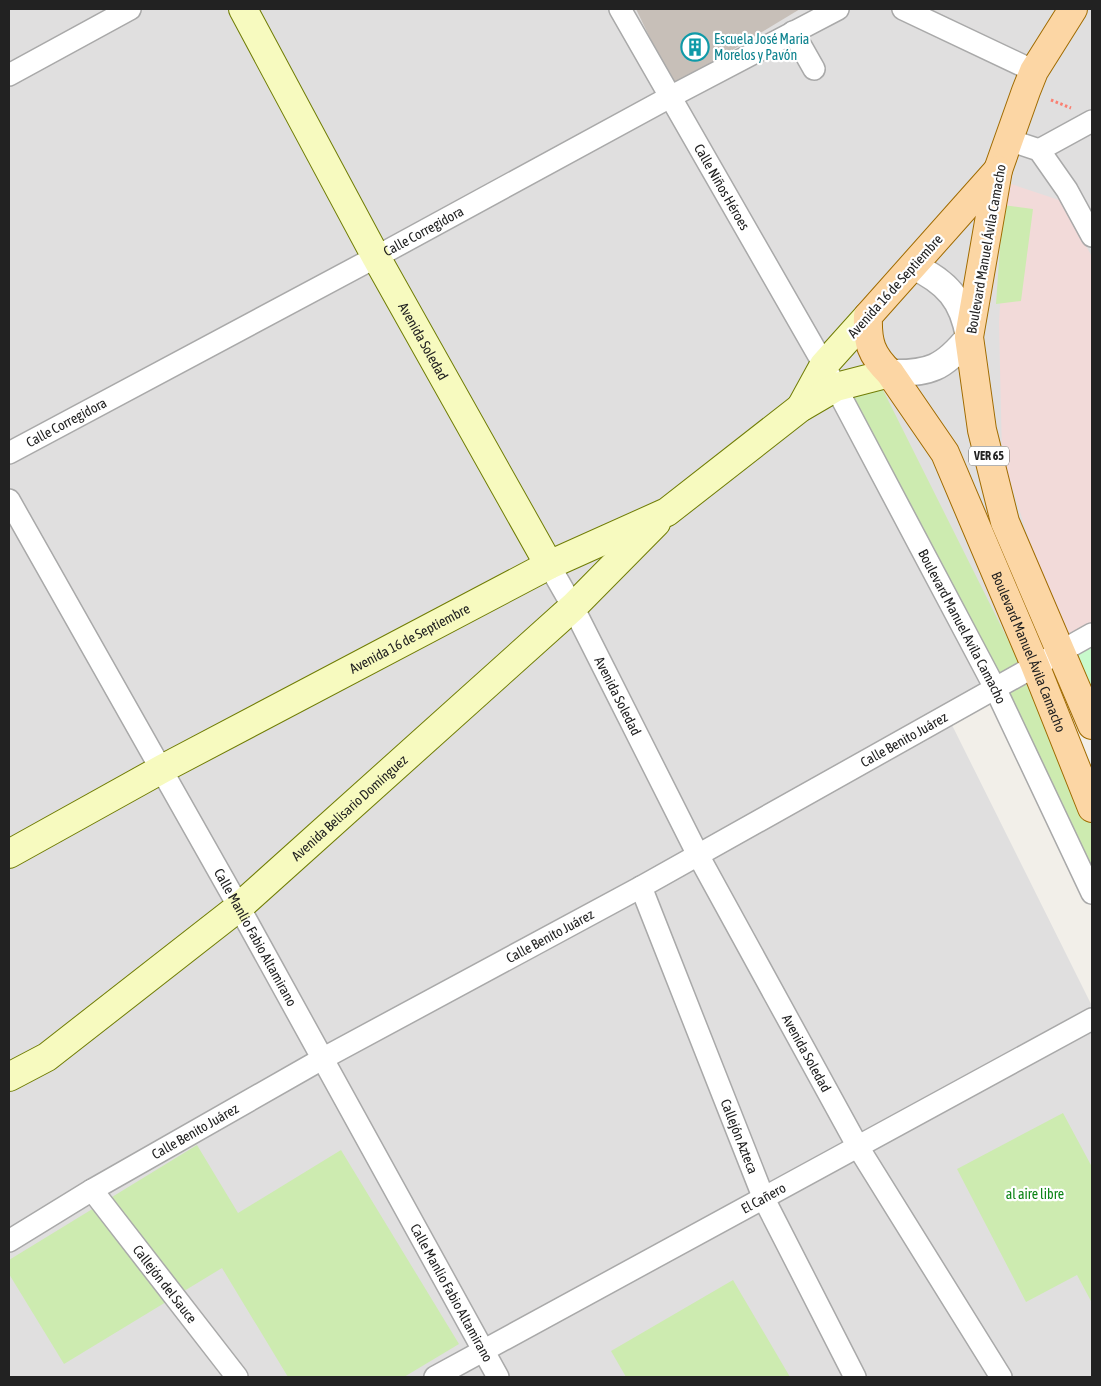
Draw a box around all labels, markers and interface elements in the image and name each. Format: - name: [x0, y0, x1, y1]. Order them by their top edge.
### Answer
- place label: Escuela José Maria Morelos y Pavón: [714, 31, 809, 63]
- building icon: Escuela José Maria Morelos y Pavón: [680, 32, 710, 62]
- street label: Calle Niños Héroes: [691, 141, 753, 233]
- street label: Boulevard Manuel Ávila Camacho: [963, 163, 1009, 335]
- street label: Calle Corregidora: [381, 203, 466, 259]
- street label: Avenida 16 de Septiembre: [844, 231, 946, 341]
- street label: Avenida Soledad: [395, 300, 451, 383]
- street label: Calle Corregidora: [23, 394, 109, 450]
- road number: VER 65: [969, 446, 1009, 466]
- street label: Boulevard Manuel Avila Camacho: [915, 546, 1009, 706]
- street label: Boulevard Manuel Ávila Camacho: [988, 569, 1069, 734]
- street label: Avenida 16 de Septiembre: [347, 600, 473, 677]
- street label: Avenida Soledad: [591, 654, 644, 738]
- street label: Calle Benito Juárez: [858, 709, 950, 770]
- street label: Avenida Belisario Domínguez: [288, 752, 411, 864]
- street label: Calle Manlio Fabio Altamirano: [211, 866, 300, 1009]
- street label: Calle Benito Juárez: [503, 906, 596, 966]
- street label: Avenida Soledad: [779, 1011, 834, 1095]
- street label: Callejón Azteca: [717, 1097, 761, 1176]
- street label: Calle Benito Juárez: [149, 1100, 241, 1162]
- street label: El Cañero: [738, 1179, 788, 1217]
- park label: al aire libre: [1006, 1186, 1064, 1202]
- street label: Calle Manlio Fabio Altamirano: [407, 1221, 496, 1365]
- street label: Callejón del Sauce: [130, 1242, 200, 1326]

